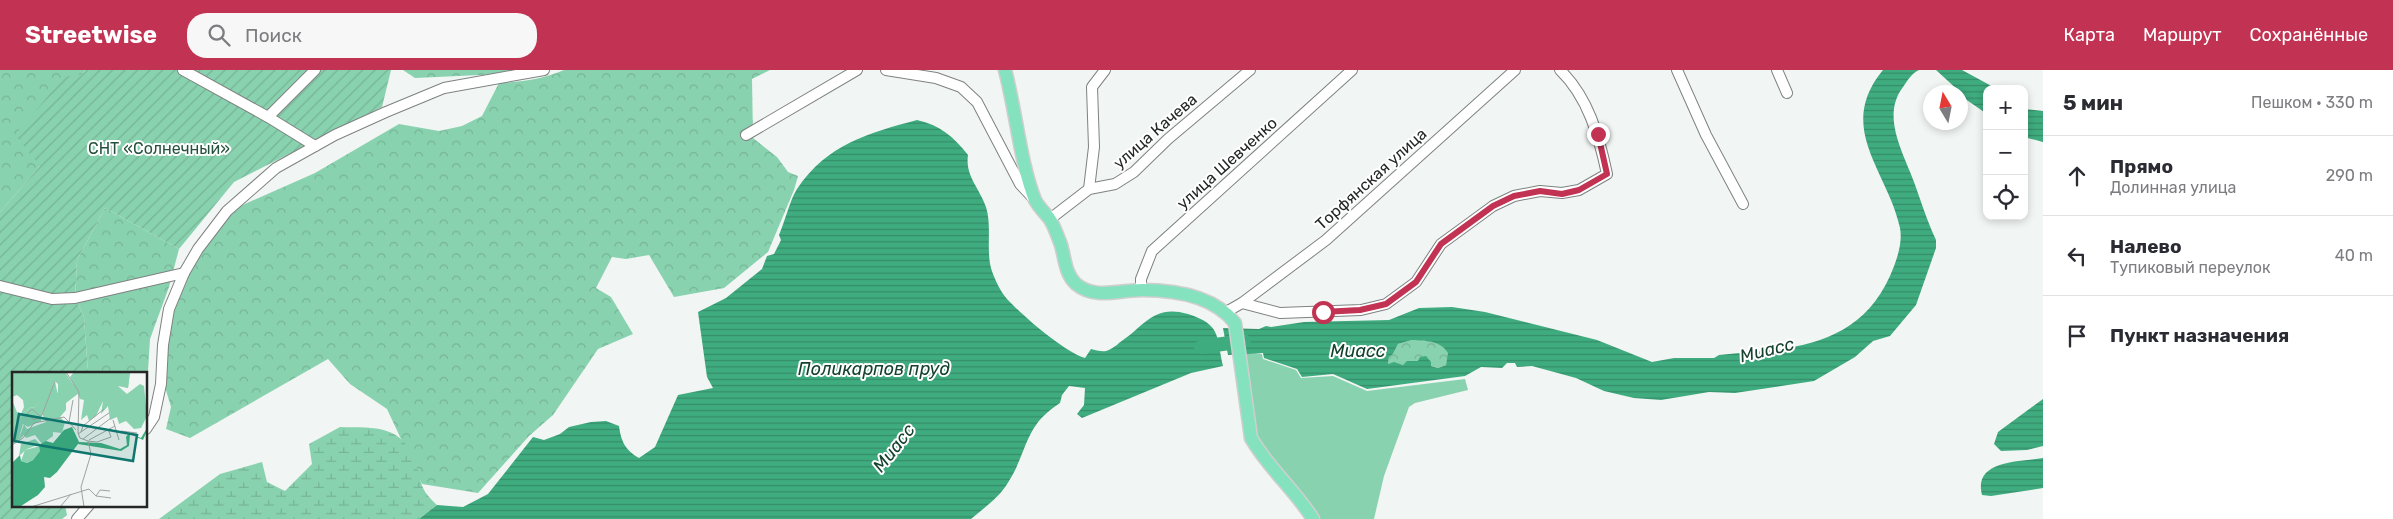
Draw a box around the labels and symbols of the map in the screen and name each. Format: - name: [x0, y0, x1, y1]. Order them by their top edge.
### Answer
- north arrow: [1923, 85, 1968, 130]
- street label: улица Качева: [1109, 90, 1201, 172]
- street label: улица Шевченко: [1173, 113, 1281, 213]
- route end: [1587, 123, 1610, 146]
- street label: Торфянская улица: [1312, 124, 1430, 234]
- park label: СНТ «Солнечный»: [88, 139, 230, 158]
- route start: [1312, 301, 1335, 324]
- water label: Миасс: [1737, 333, 1797, 367]
- water label: Миасс: [1330, 340, 1386, 362]
- water label: Поликарпов пруд: [798, 358, 951, 380]
- inset map: [12, 372, 148, 506]
- water label: Миасс: [868, 419, 920, 477]

